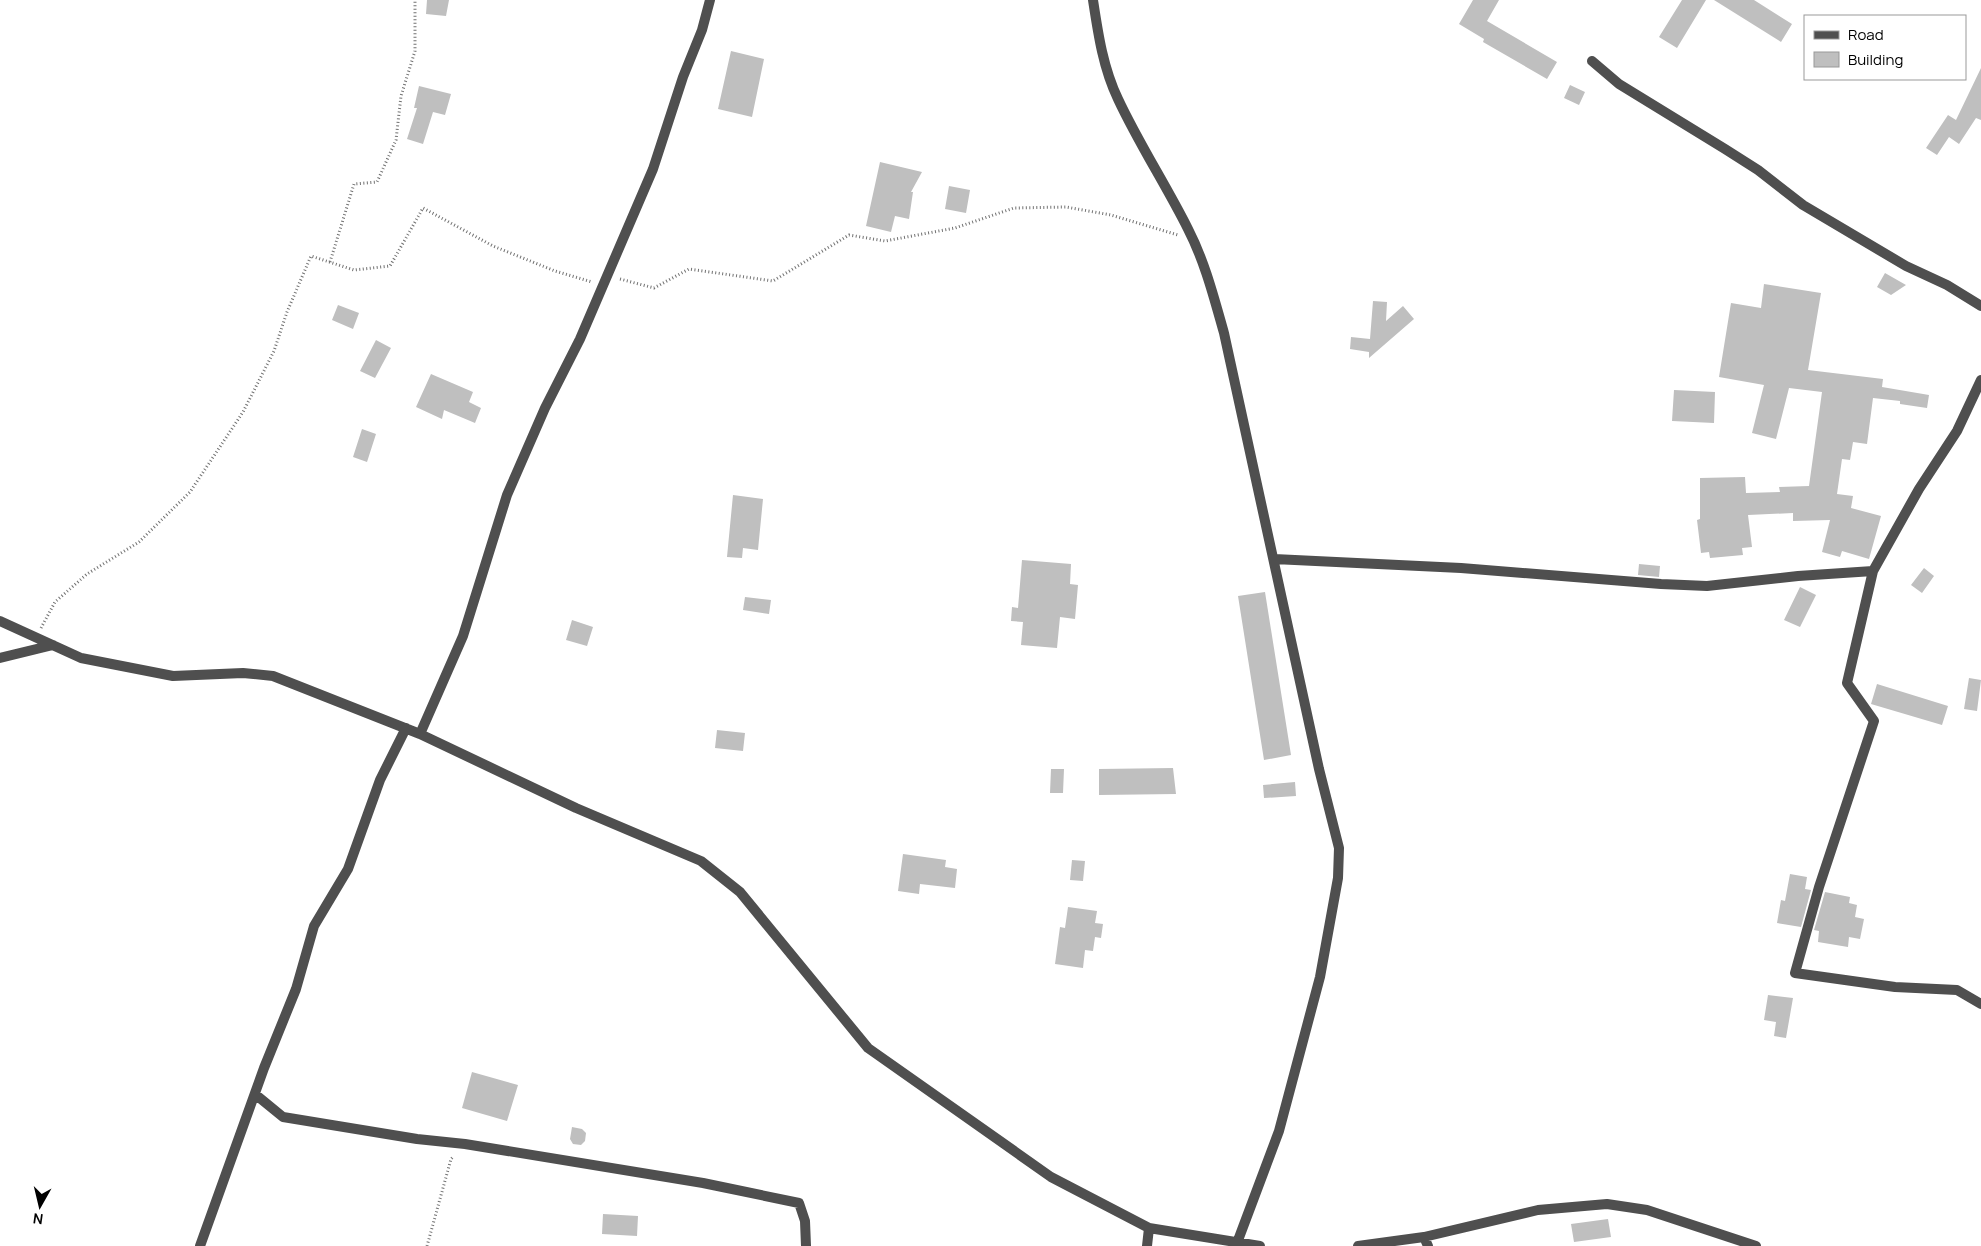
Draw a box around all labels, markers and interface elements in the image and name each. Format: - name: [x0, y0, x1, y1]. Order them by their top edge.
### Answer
- legend: [1804, 15, 1966, 80]
- text: Road: [1848, 24, 1884, 45]
- text: Building: [1848, 49, 1903, 70]
- north arrow: [15, 1181, 65, 1231]
- text: N: [32, 1209, 44, 1229]

